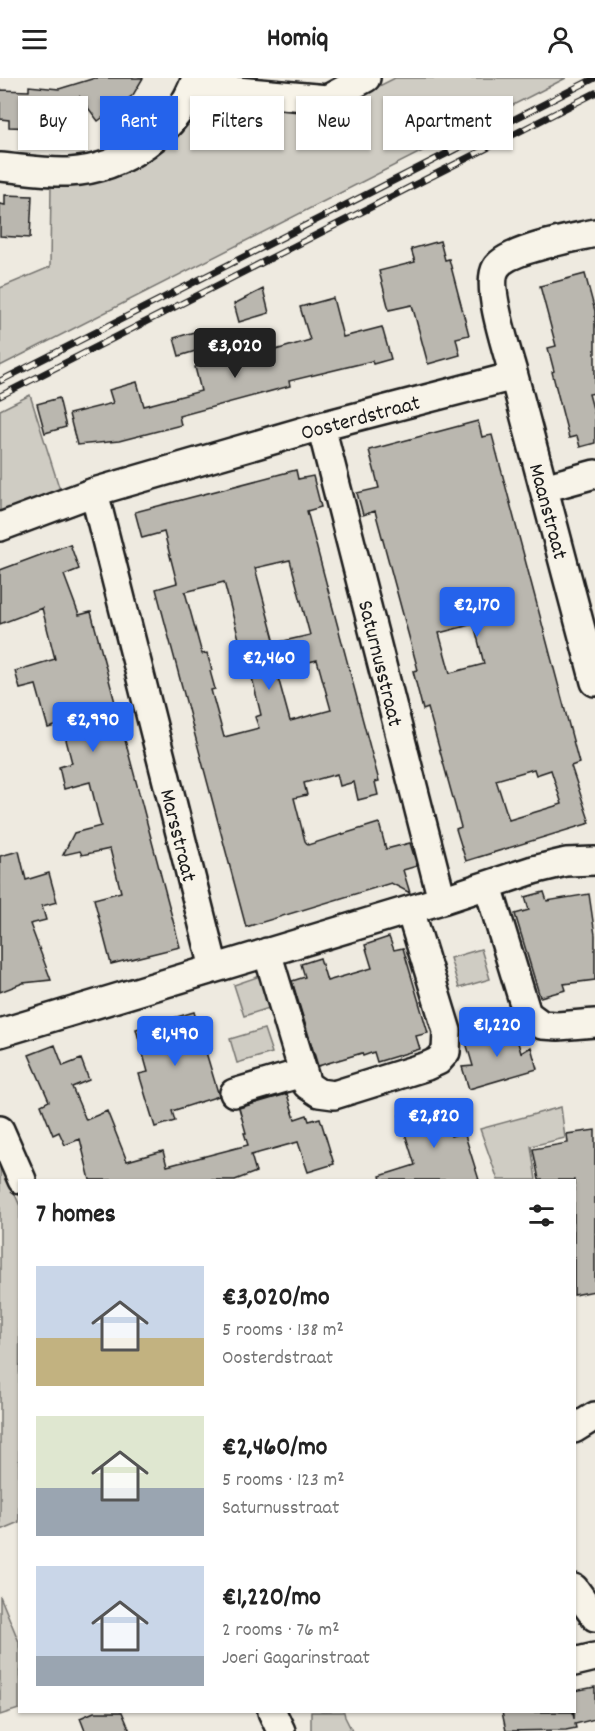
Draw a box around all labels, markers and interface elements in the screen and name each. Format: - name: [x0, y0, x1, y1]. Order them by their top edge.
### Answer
- text: Homiq: [267, 20, 328, 59]
- icon: menu: [18, 23, 51, 56]
- icon: person: [544, 23, 577, 56]
- chip: Buy: [18, 96, 88, 150]
- chip: Rent: [100, 96, 178, 150]
- chip: Filters: [190, 96, 284, 150]
- chip: New: [296, 96, 371, 150]
- chip: Apartment: [383, 96, 513, 150]
- pin: €3,020: [186, 328, 284, 379]
- text: €3,020: [208, 333, 262, 361]
- street label: Oosterdstraat: [298, 389, 424, 450]
- street label: Maanstraat: [519, 461, 574, 563]
- pin: €2,170: [428, 587, 526, 638]
- text: €2,170: [454, 592, 500, 620]
- street label: Saturnusstraat: [348, 598, 409, 730]
- pin: €2,460: [220, 640, 318, 691]
- text: €2,460: [243, 645, 295, 673]
- pin: €2,990: [44, 702, 142, 753]
- text: €2,990: [67, 707, 119, 735]
- street label: Marsstraat: [150, 786, 203, 886]
- pin: €1,220: [448, 1007, 546, 1058]
- text: €1,220: [473, 1012, 521, 1040]
- pin: €1,490: [126, 1016, 224, 1067]
- text: €1,490: [151, 1021, 199, 1049]
- pin: €2,820: [385, 1098, 483, 1149]
- text: €2,820: [408, 1103, 460, 1131]
- text: 7 homes: [36, 1197, 116, 1234]
- icon: filters: [525, 1199, 558, 1232]
- text: €3,020/mo: [222, 1280, 330, 1317]
- icon: home: [84, 1290, 156, 1362]
- text: 5 rooms · 138 m²: [222, 1317, 344, 1345]
- text: Oosterdstraat: [222, 1345, 333, 1373]
- text: €2,460/mo: [222, 1430, 327, 1467]
- icon: home: [84, 1440, 156, 1512]
- text: 5 rooms · 123 m²: [222, 1467, 345, 1495]
- text: Saturnusstraat: [222, 1495, 339, 1523]
- text: €1,220/mo: [222, 1580, 321, 1617]
- icon: home: [84, 1590, 156, 1662]
- text: 2 rooms · 76 m²: [222, 1617, 340, 1645]
- text: Joeri Gagarinstraat: [222, 1645, 370, 1673]

